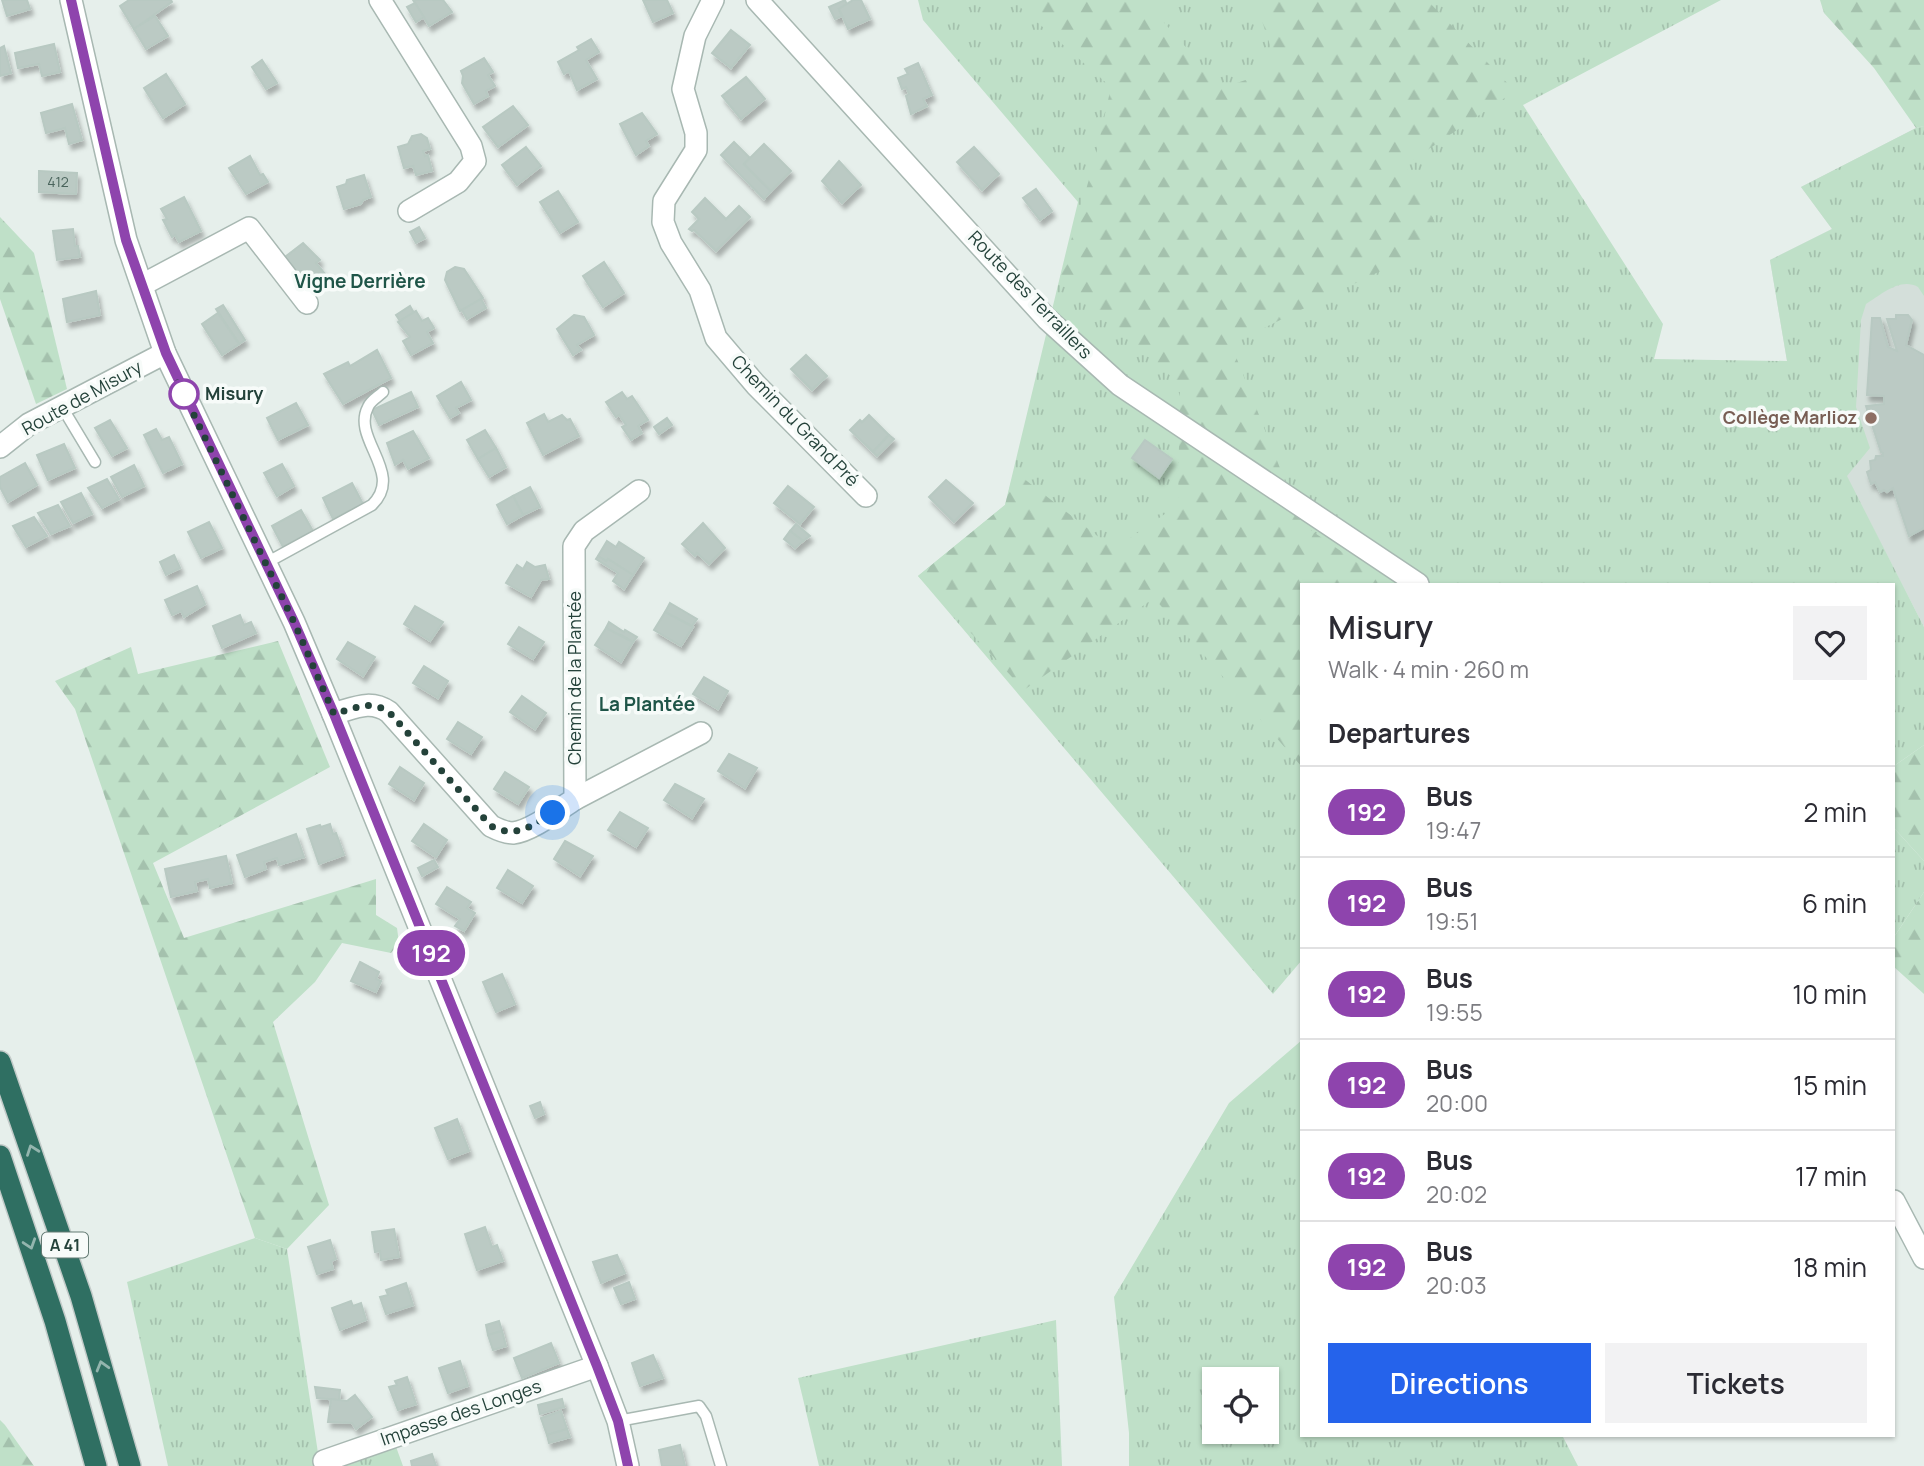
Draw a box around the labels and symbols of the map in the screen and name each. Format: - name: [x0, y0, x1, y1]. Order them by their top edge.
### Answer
- house number: 412: [47, 172, 69, 191]
- street label: Route des Terraillers: [963, 225, 1098, 363]
- district label: Vigne Derrière: [294, 268, 426, 294]
- street label: Chemin du Grand Pré: [727, 349, 865, 491]
- street label: Route de Misury: [17, 354, 146, 440]
- marker: Misury: [169, 379, 199, 409]
- place label: Misury: [205, 381, 263, 405]
- place label: Collège Marlioz: [1723, 405, 1857, 429]
- marker: Collège Marlioz: [1863, 410, 1879, 426]
- street label: Chemin de la Plantée: [562, 591, 586, 765]
- district label: La Plantée: [599, 691, 695, 717]
- your location: [535, 795, 570, 830]
- line badge: 192: [391, 930, 471, 976]
- one-way arrow: [26, 1144, 40, 1156]
- road number: A 41: [42, 1232, 88, 1258]
- one-way arrow: [22, 1237, 37, 1249]
- one-way arrow: [95, 1360, 110, 1372]
- street label: Impasse des Longes: [377, 1373, 544, 1451]

